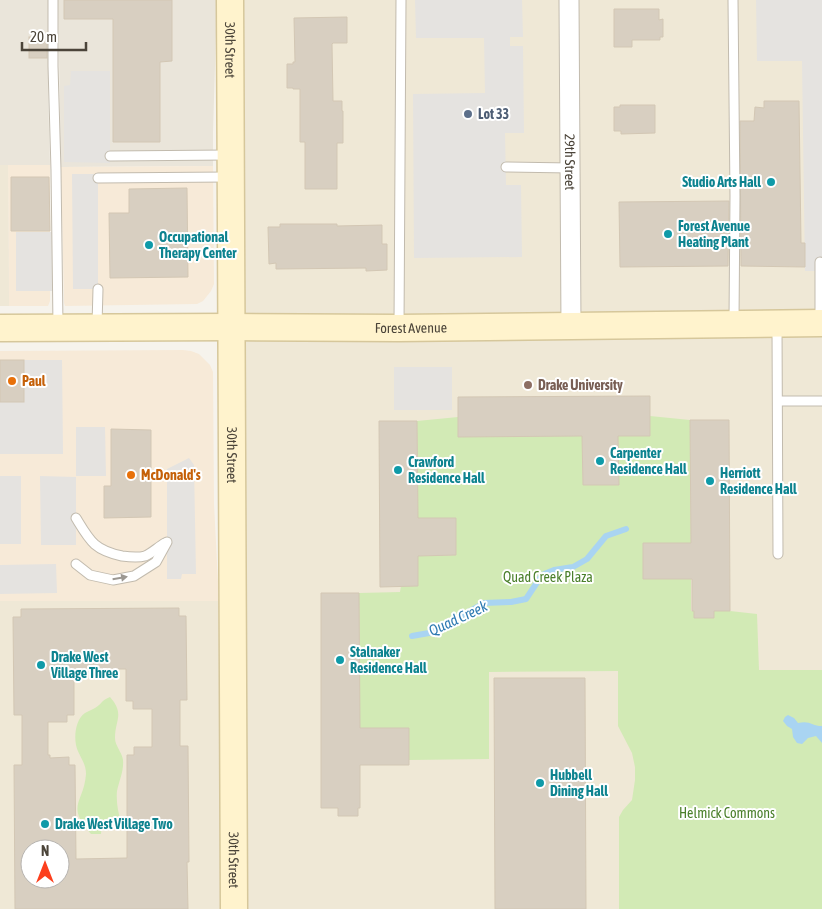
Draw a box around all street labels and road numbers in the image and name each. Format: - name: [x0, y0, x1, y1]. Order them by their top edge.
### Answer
- street label: 30th Street: [222, 22, 238, 78]
- street label: 29th Street: [562, 134, 578, 190]
- street label: Forest Avenue: [375, 319, 447, 336]
- street label: 30th Street: [224, 427, 240, 483]
- street label: 30th Street: [226, 832, 242, 888]

